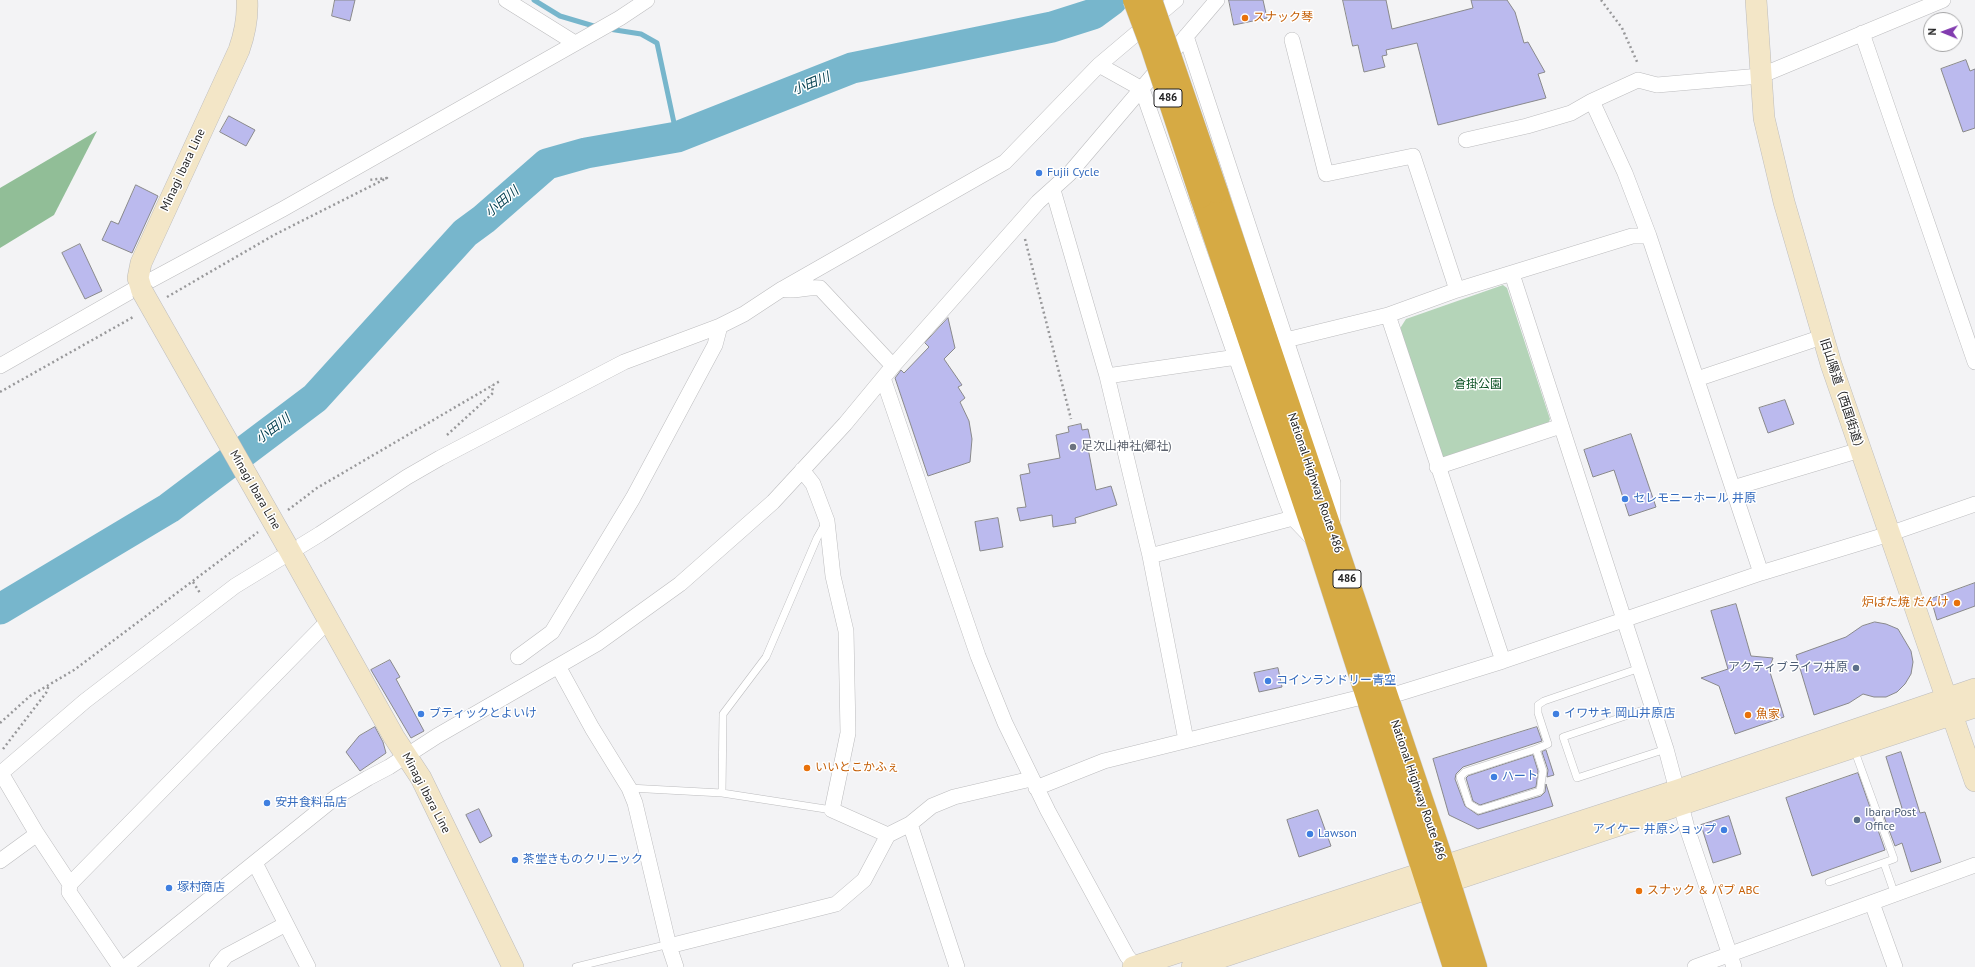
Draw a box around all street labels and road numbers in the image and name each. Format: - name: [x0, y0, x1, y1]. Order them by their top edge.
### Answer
- road number: 486: [1154, 89, 1182, 107]
- street label: Minagi Ibara Line: [158, 126, 208, 214]
- street label: 旧山陽道（西国街道）: [1817, 337, 1867, 455]
- street label: National Highway Route 486: [1284, 411, 1346, 555]
- street label: Minagi Ibara Line: [226, 448, 284, 532]
- road number: 486: [1333, 570, 1361, 588]
- street label: National Highway Route 486: [1387, 718, 1449, 862]
- street label: Minagi Ibara Line: [399, 750, 453, 836]

